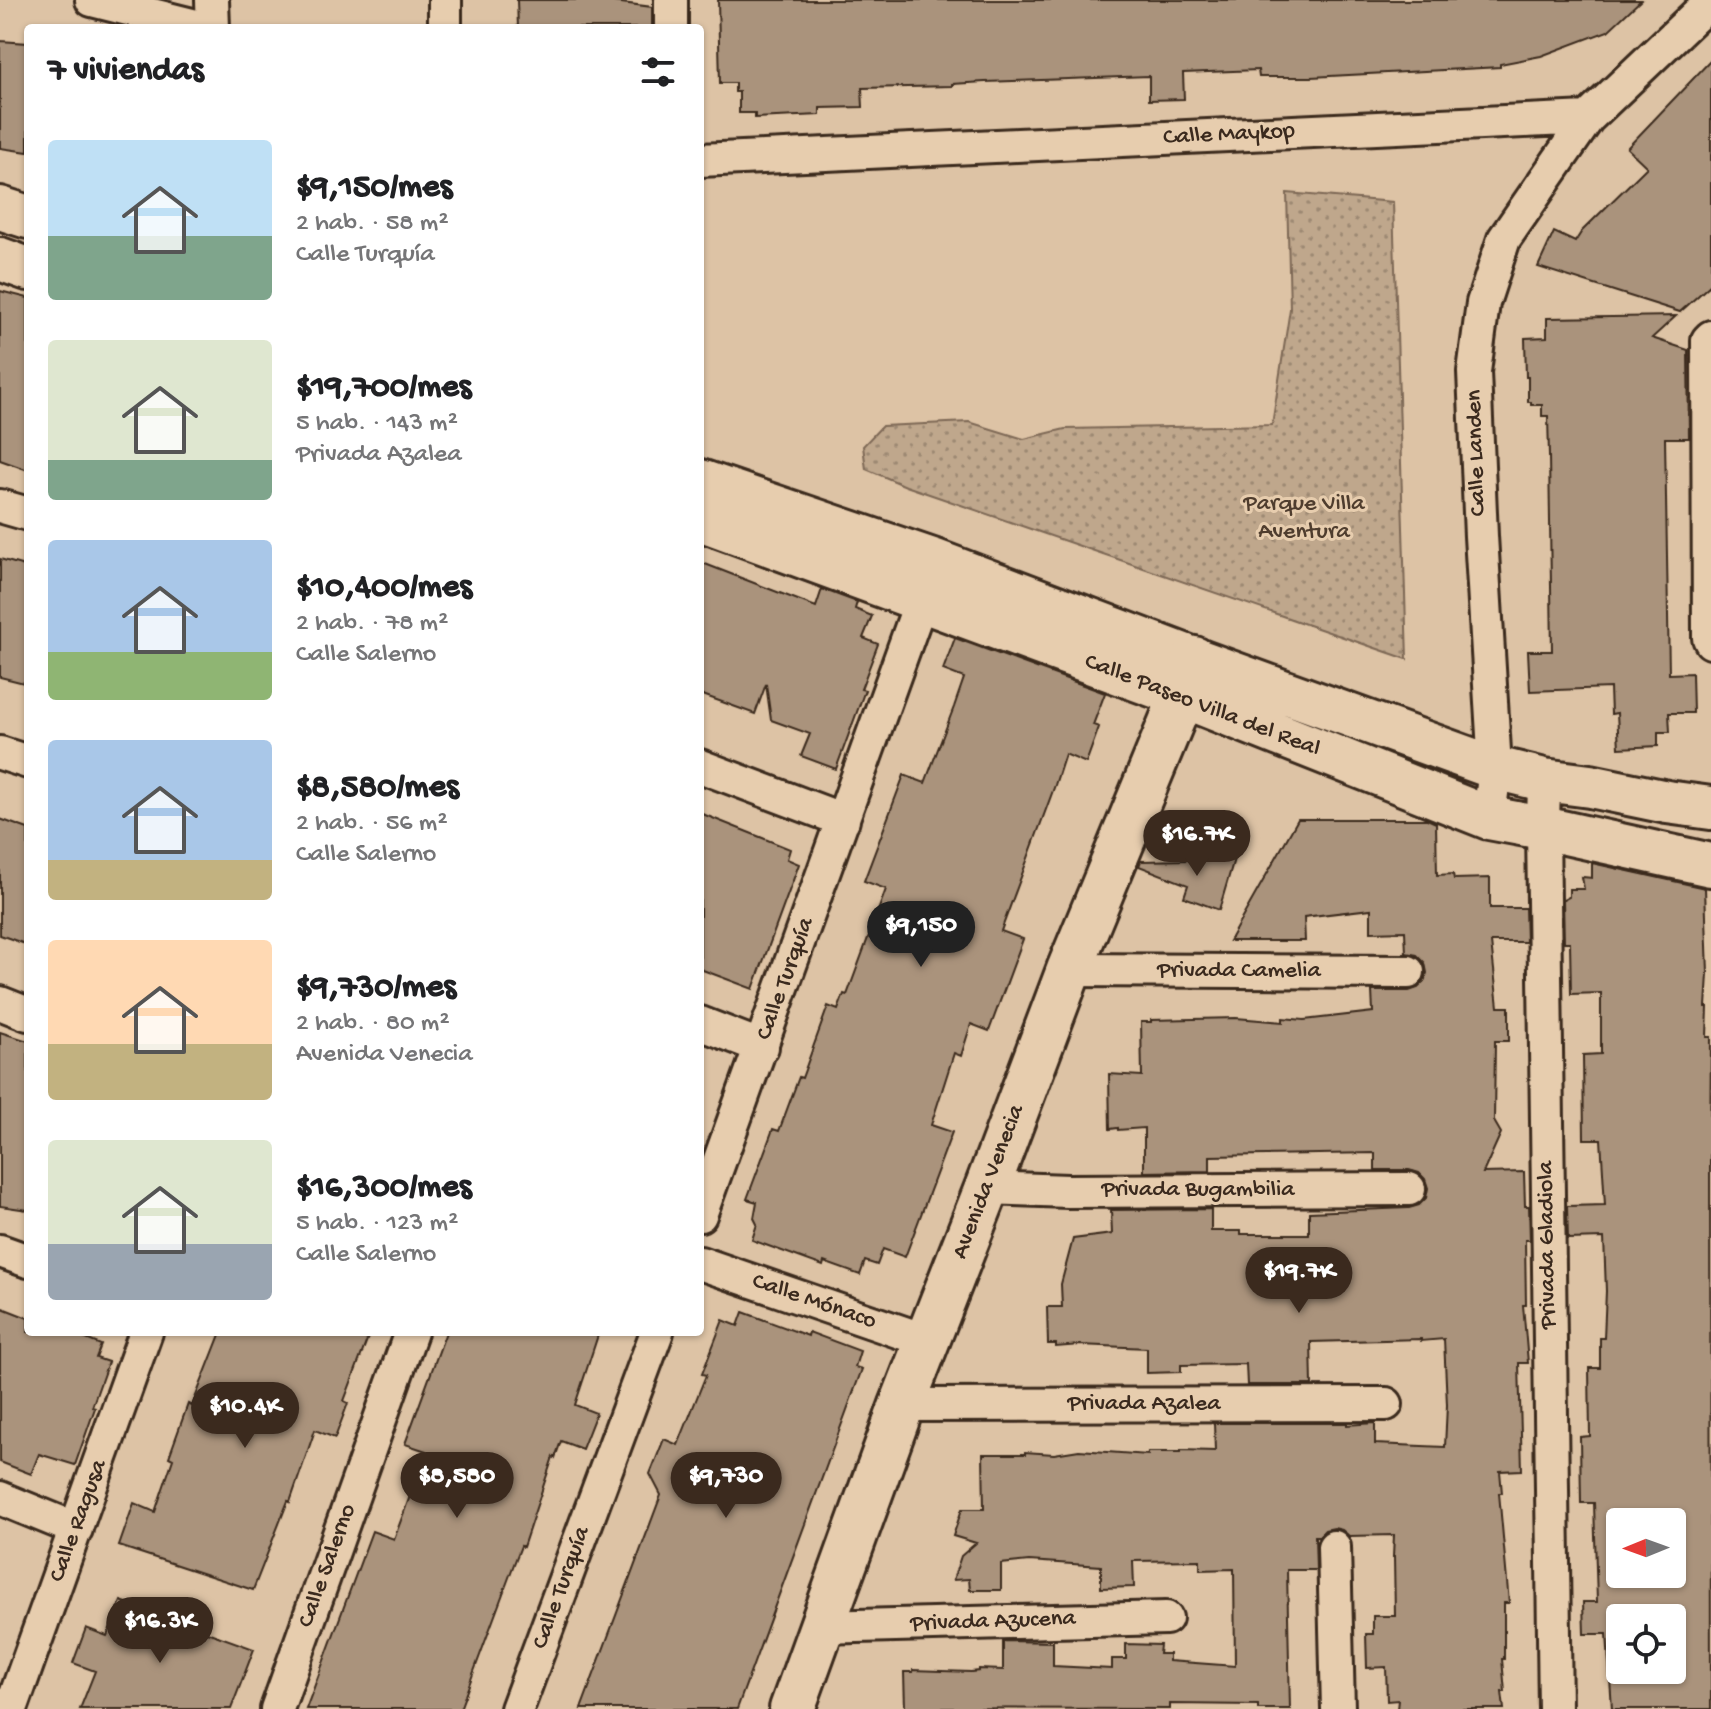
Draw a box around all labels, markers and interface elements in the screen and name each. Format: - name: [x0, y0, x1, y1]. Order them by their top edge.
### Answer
- icon: filters: [636, 50, 680, 94]
- text: 7 viviendas: [48, 52, 203, 92]
- street label: Calle Maykop: [1162, 117, 1296, 153]
- text: $9,150/mes: [296, 169, 452, 209]
- icon: home: [112, 172, 208, 268]
- text: 2 hab. · 58 m²: [296, 209, 449, 240]
- text: Calle Turquía: [296, 240, 435, 271]
- text: $19,700/mes: [296, 369, 471, 409]
- icon: home: [112, 372, 208, 468]
- street label: Calle Landen: [1460, 389, 1494, 517]
- text: 5 hab. · 143 m²: [296, 409, 458, 440]
- text: Privada Azalea: [296, 440, 462, 471]
- park label: Parque Villa Aventura: [1242, 490, 1365, 547]
- text: $10,400/mes: [296, 569, 472, 609]
- icon: home: [112, 572, 208, 668]
- text: 2 hab. · 78 m²: [296, 609, 448, 640]
- text: Calle Salerno: [296, 640, 436, 671]
- street label: Calle Paseo Villa del Real: [1080, 648, 1324, 764]
- text: $8,580/mes: [296, 769, 459, 809]
- icon: home: [112, 772, 208, 868]
- text: 2 hab. · 56 m²: [296, 809, 447, 840]
- pin: $16.7K: [1132, 810, 1262, 878]
- text: $16.7K: [1161, 820, 1233, 851]
- text: Calle Salerno: [296, 840, 436, 871]
- pin: $9,150: [856, 901, 986, 969]
- text: $9,150: [885, 911, 957, 942]
- street label: Calle Turquía: [750, 913, 822, 1044]
- street label: Privada Camelia: [1156, 957, 1321, 986]
- text: $9,730/mes: [296, 969, 456, 1009]
- icon: home: [112, 972, 208, 1068]
- text: 2 hab. · 80 m²: [296, 1009, 450, 1040]
- text: Avenida Venecia: [296, 1040, 473, 1071]
- street label: Avenida Venecia: [946, 1100, 1032, 1263]
- street label: Privada Gladiola: [1532, 1160, 1564, 1330]
- text: $16,300/mes: [296, 1169, 472, 1209]
- icon: home: [112, 1172, 208, 1268]
- street label: Privada Bugambilia: [1100, 1176, 1295, 1205]
- text: 5 hab. · 123 m²: [296, 1209, 458, 1240]
- text: Calle Salerno: [296, 1240, 436, 1271]
- pin: $19.7K: [1234, 1247, 1364, 1315]
- text: $19.7K: [1263, 1257, 1335, 1288]
- street label: Calle Mónaco: [748, 1267, 880, 1337]
- pin: $10.4K: [180, 1382, 310, 1450]
- street label: Privada Azalea: [1067, 1390, 1221, 1419]
- text: $10.4K: [209, 1392, 281, 1423]
- pin: $8,580: [392, 1452, 522, 1520]
- pin: $9,730: [661, 1452, 791, 1520]
- street label: Calle Ragusa: [43, 1455, 115, 1586]
- text: $8,580: [419, 1462, 495, 1493]
- text: $9,730: [689, 1462, 763, 1493]
- street label: Calle Salerno: [292, 1500, 364, 1632]
- north arrow: [1606, 1508, 1686, 1588]
- map controls: [1606, 1508, 1686, 1684]
- street label: Calle Turquía: [526, 1522, 598, 1653]
- pin: $16.3K: [95, 1597, 225, 1665]
- button: locate: [1606, 1604, 1686, 1684]
- street label: Privada Azucena: [909, 1605, 1077, 1639]
- text: $16.3K: [124, 1607, 196, 1638]

